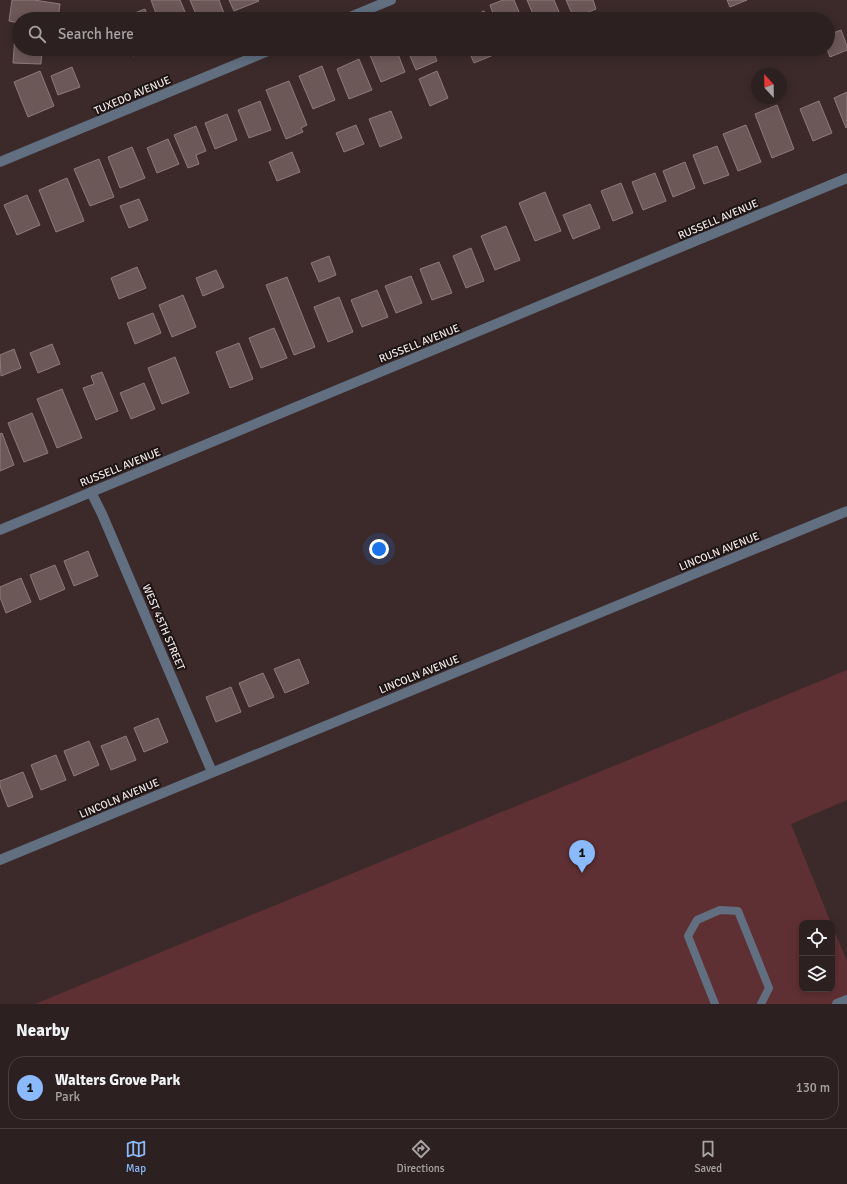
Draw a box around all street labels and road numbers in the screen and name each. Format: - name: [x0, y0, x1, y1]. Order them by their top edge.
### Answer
- street label: TUXEDO AVENUE: [92, 73, 172, 117]
- street label: RUSSELL AVENUE: [676, 197, 760, 242]
- street label: RUSSELL AVENUE: [377, 321, 461, 366]
- street label: RUSSELL AVENUE: [78, 445, 162, 490]
- street label: LINCOLN AVENUE: [677, 529, 761, 573]
- street label: WEST 45TH STREET: [140, 582, 188, 673]
- street label: LINCOLN AVENUE: [377, 652, 461, 696]
- street label: LINCOLN AVENUE: [77, 776, 161, 821]

